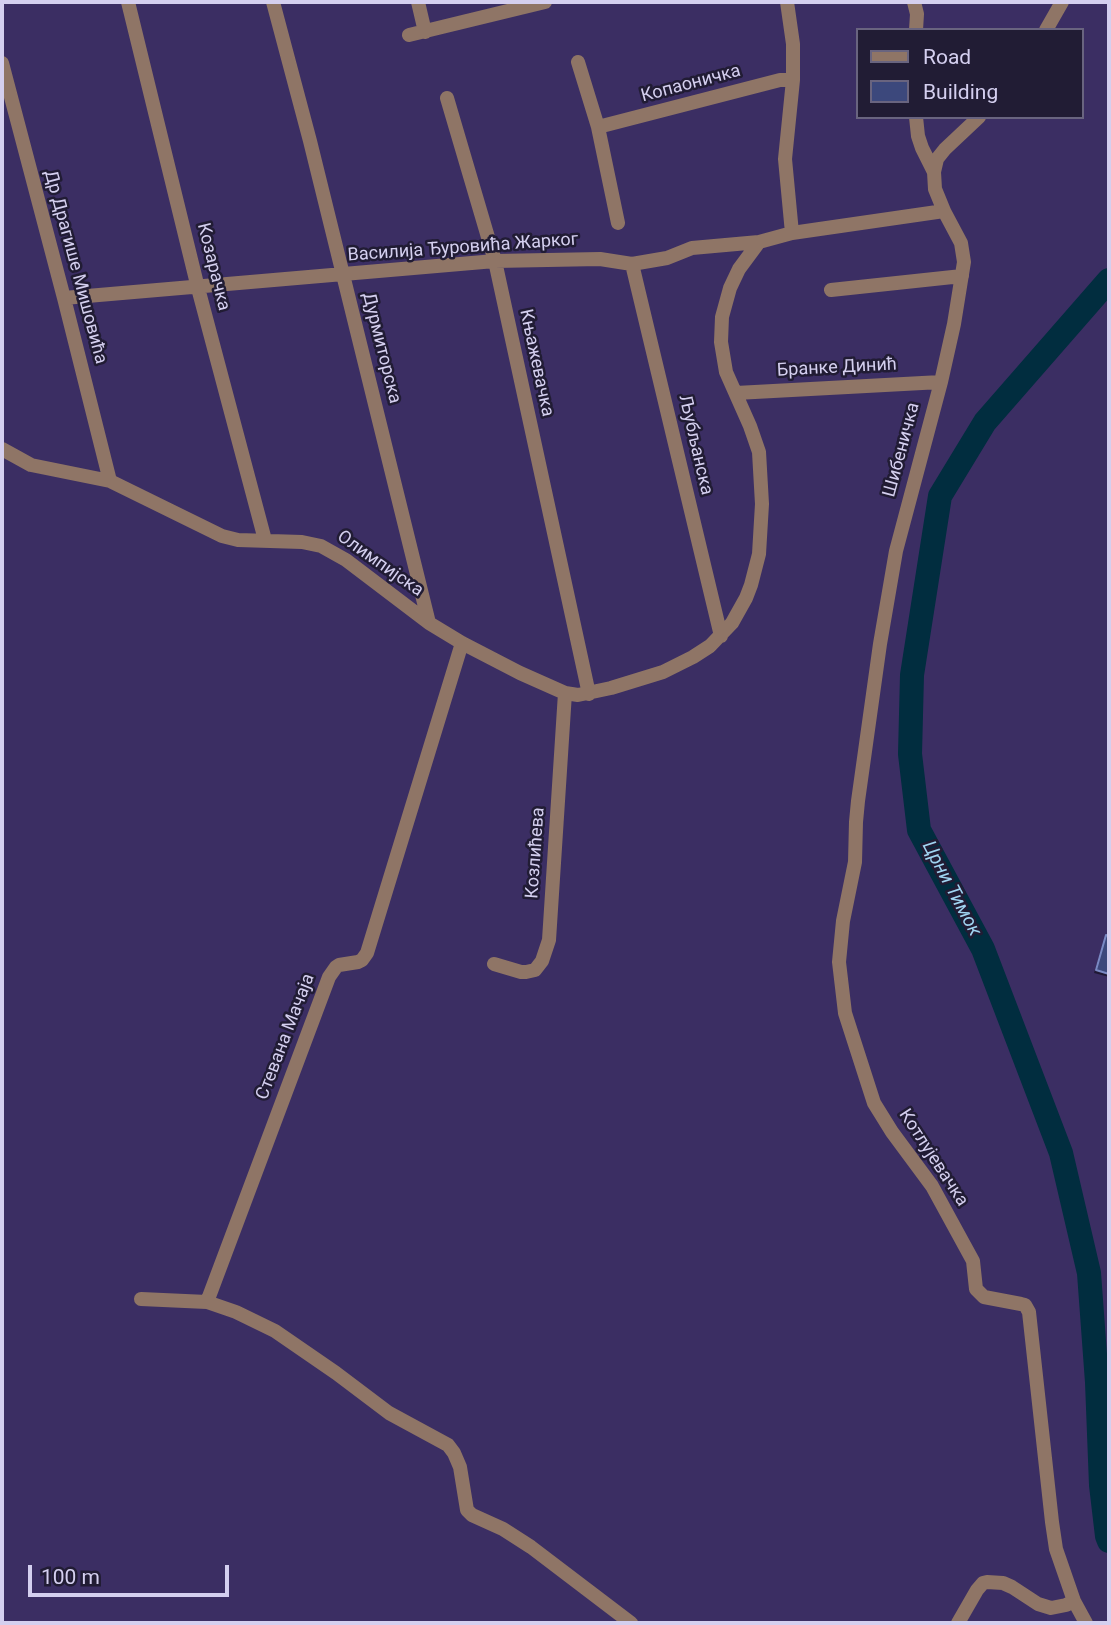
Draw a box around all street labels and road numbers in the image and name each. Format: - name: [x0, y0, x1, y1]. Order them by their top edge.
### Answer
- street label: Копаоничка: [639, 60, 743, 108]
- street label: Др Драгише Мишовића: [39, 168, 111, 366]
- street label: Козарачка: [192, 221, 234, 313]
- street label: Василија Ђуровића Жарког: [347, 229, 579, 267]
- street label: Дурмиторска: [357, 290, 405, 406]
- street label: Књажевачка: [514, 307, 558, 419]
- street label: Бранке Динић: [776, 354, 898, 382]
- street label: Љубљанска: [673, 393, 717, 497]
- street label: Шибеничка: [879, 400, 925, 500]
- street label: Олимпијска: [333, 526, 427, 602]
- street label: Козлићева: [522, 807, 550, 899]
- street label: Стевана Мачаја: [252, 971, 320, 1103]
- street label: Котлујевачка: [894, 1105, 972, 1211]

